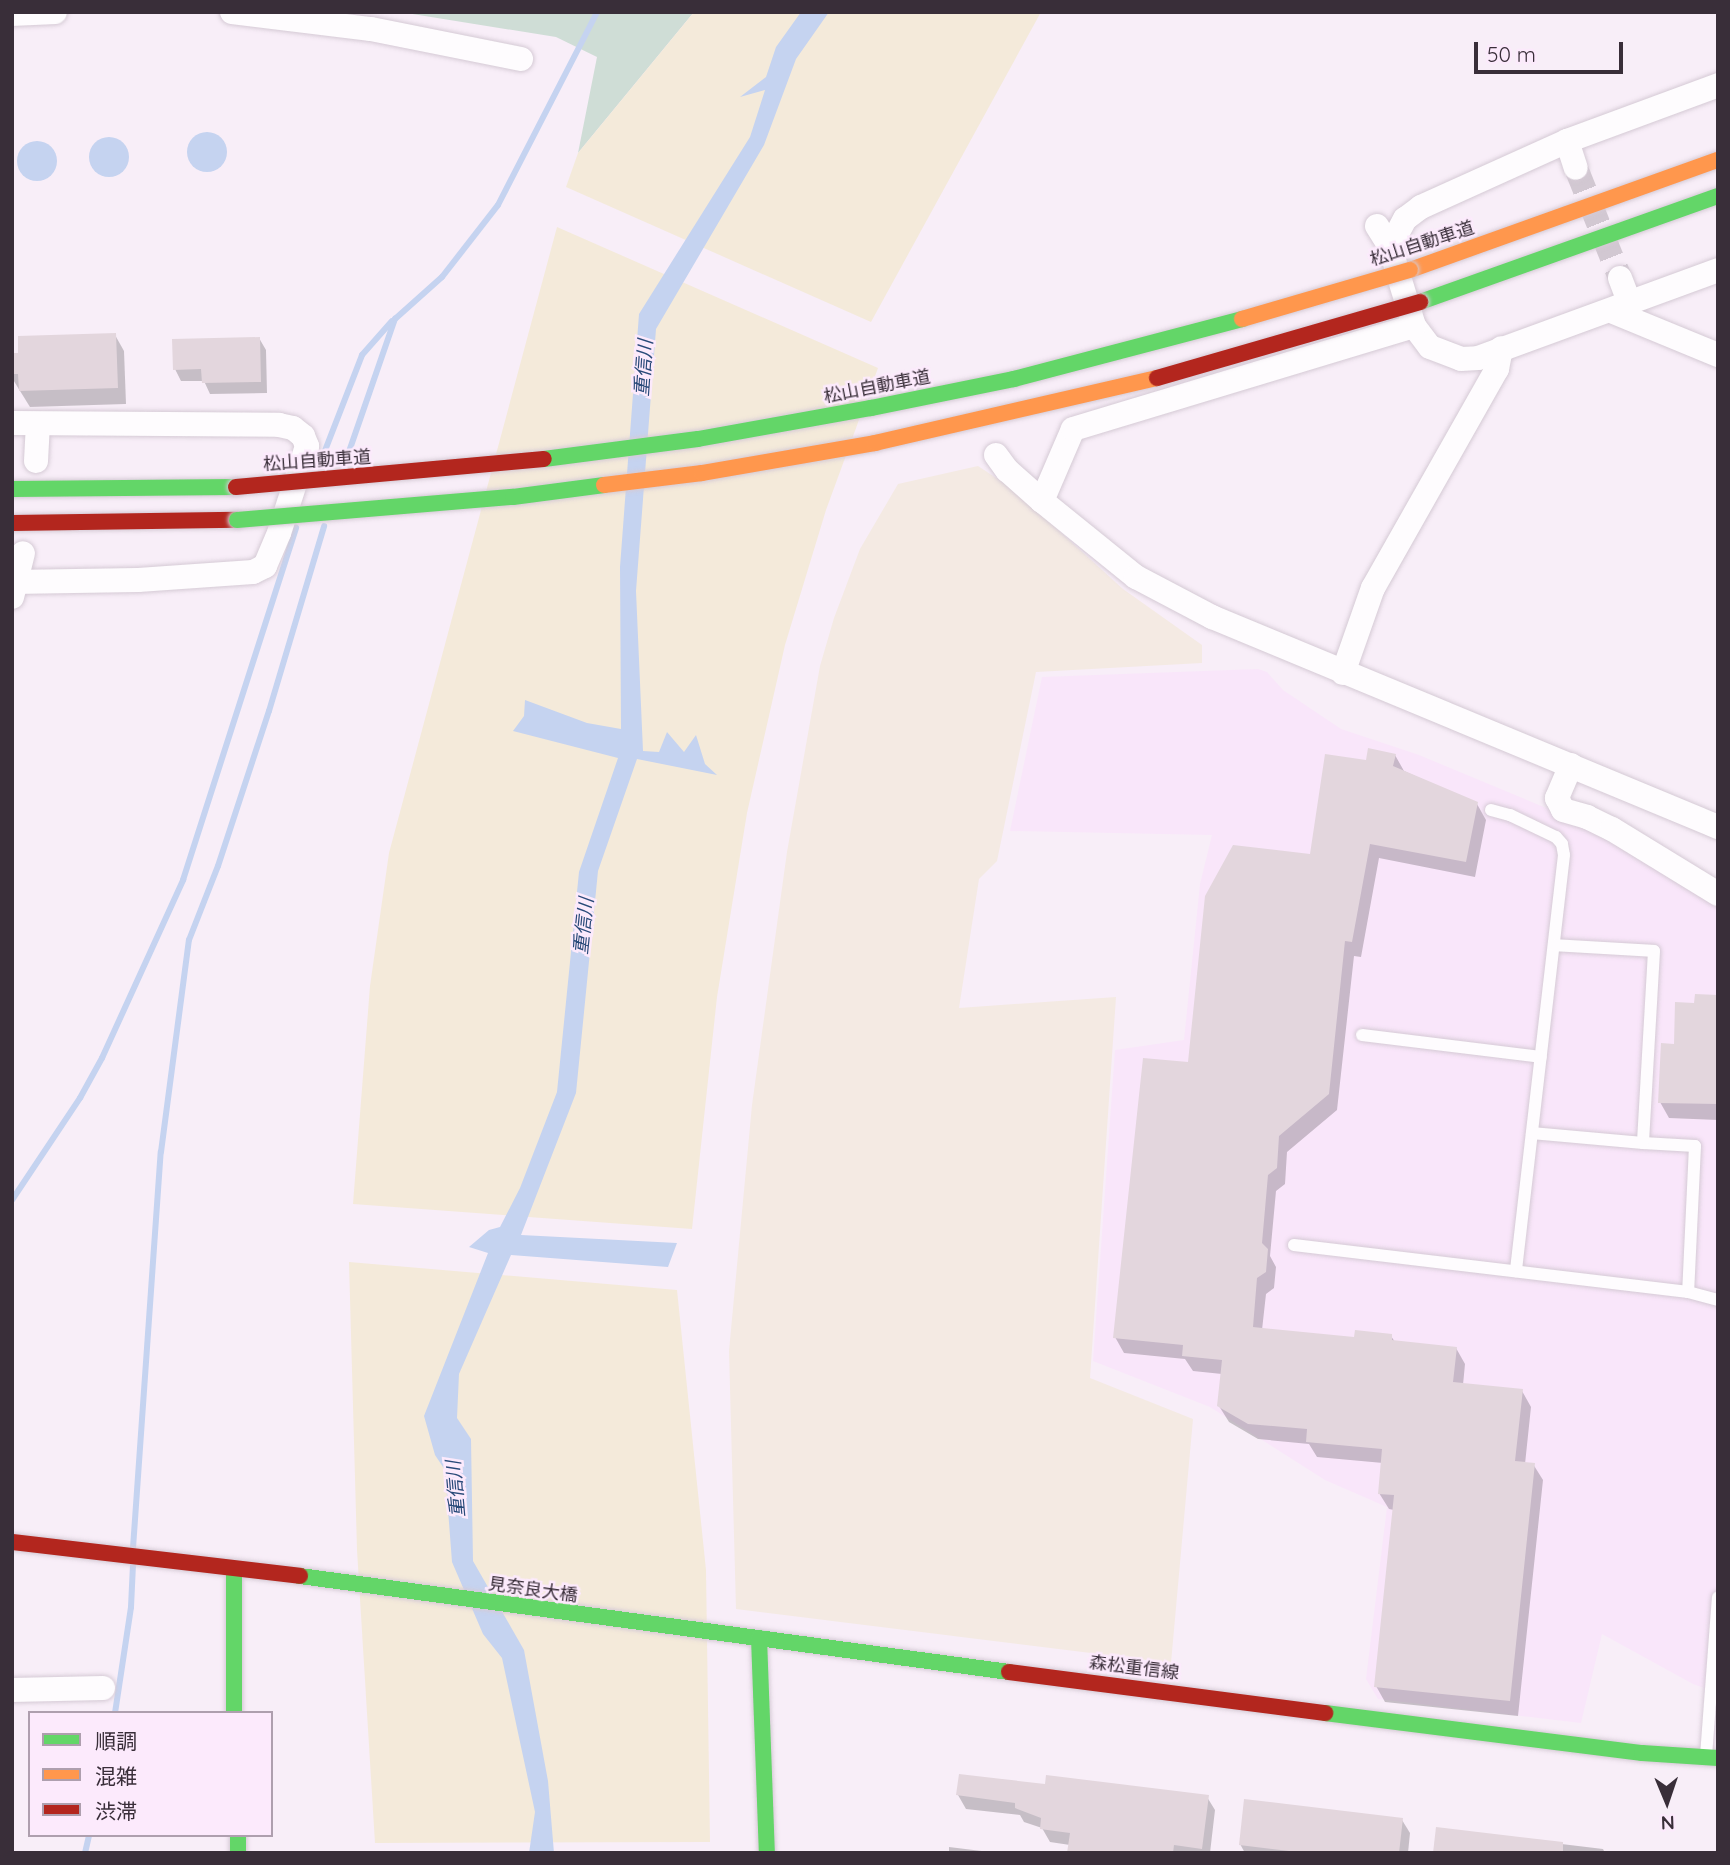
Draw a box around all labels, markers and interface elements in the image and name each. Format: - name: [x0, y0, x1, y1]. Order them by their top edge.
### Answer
- scale bar: [1478, 28, 1627, 72]
- text: 50 m: [1487, 41, 1536, 67]
- street label: 松山自動車道: [1367, 217, 1477, 271]
- water label: 重信川: [631, 339, 657, 397]
- street label: 松山自動車道: [822, 366, 932, 408]
- street label: 松山自動車道: [262, 446, 372, 476]
- water label: 重信川: [570, 896, 598, 956]
- water label: 重信川: [442, 1460, 470, 1518]
- street label: 見奈良大橋: [487, 1573, 579, 1607]
- street label: 森松重信線: [1088, 1652, 1180, 1684]
- legend: [28, 1711, 273, 1837]
- text: 順調: [95, 1728, 137, 1754]
- text: 混雑: [95, 1763, 137, 1789]
- north arrow: [1632, 1767, 1702, 1837]
- text: 渋滞: [95, 1798, 137, 1824]
- text: N: [1660, 1811, 1675, 1835]

